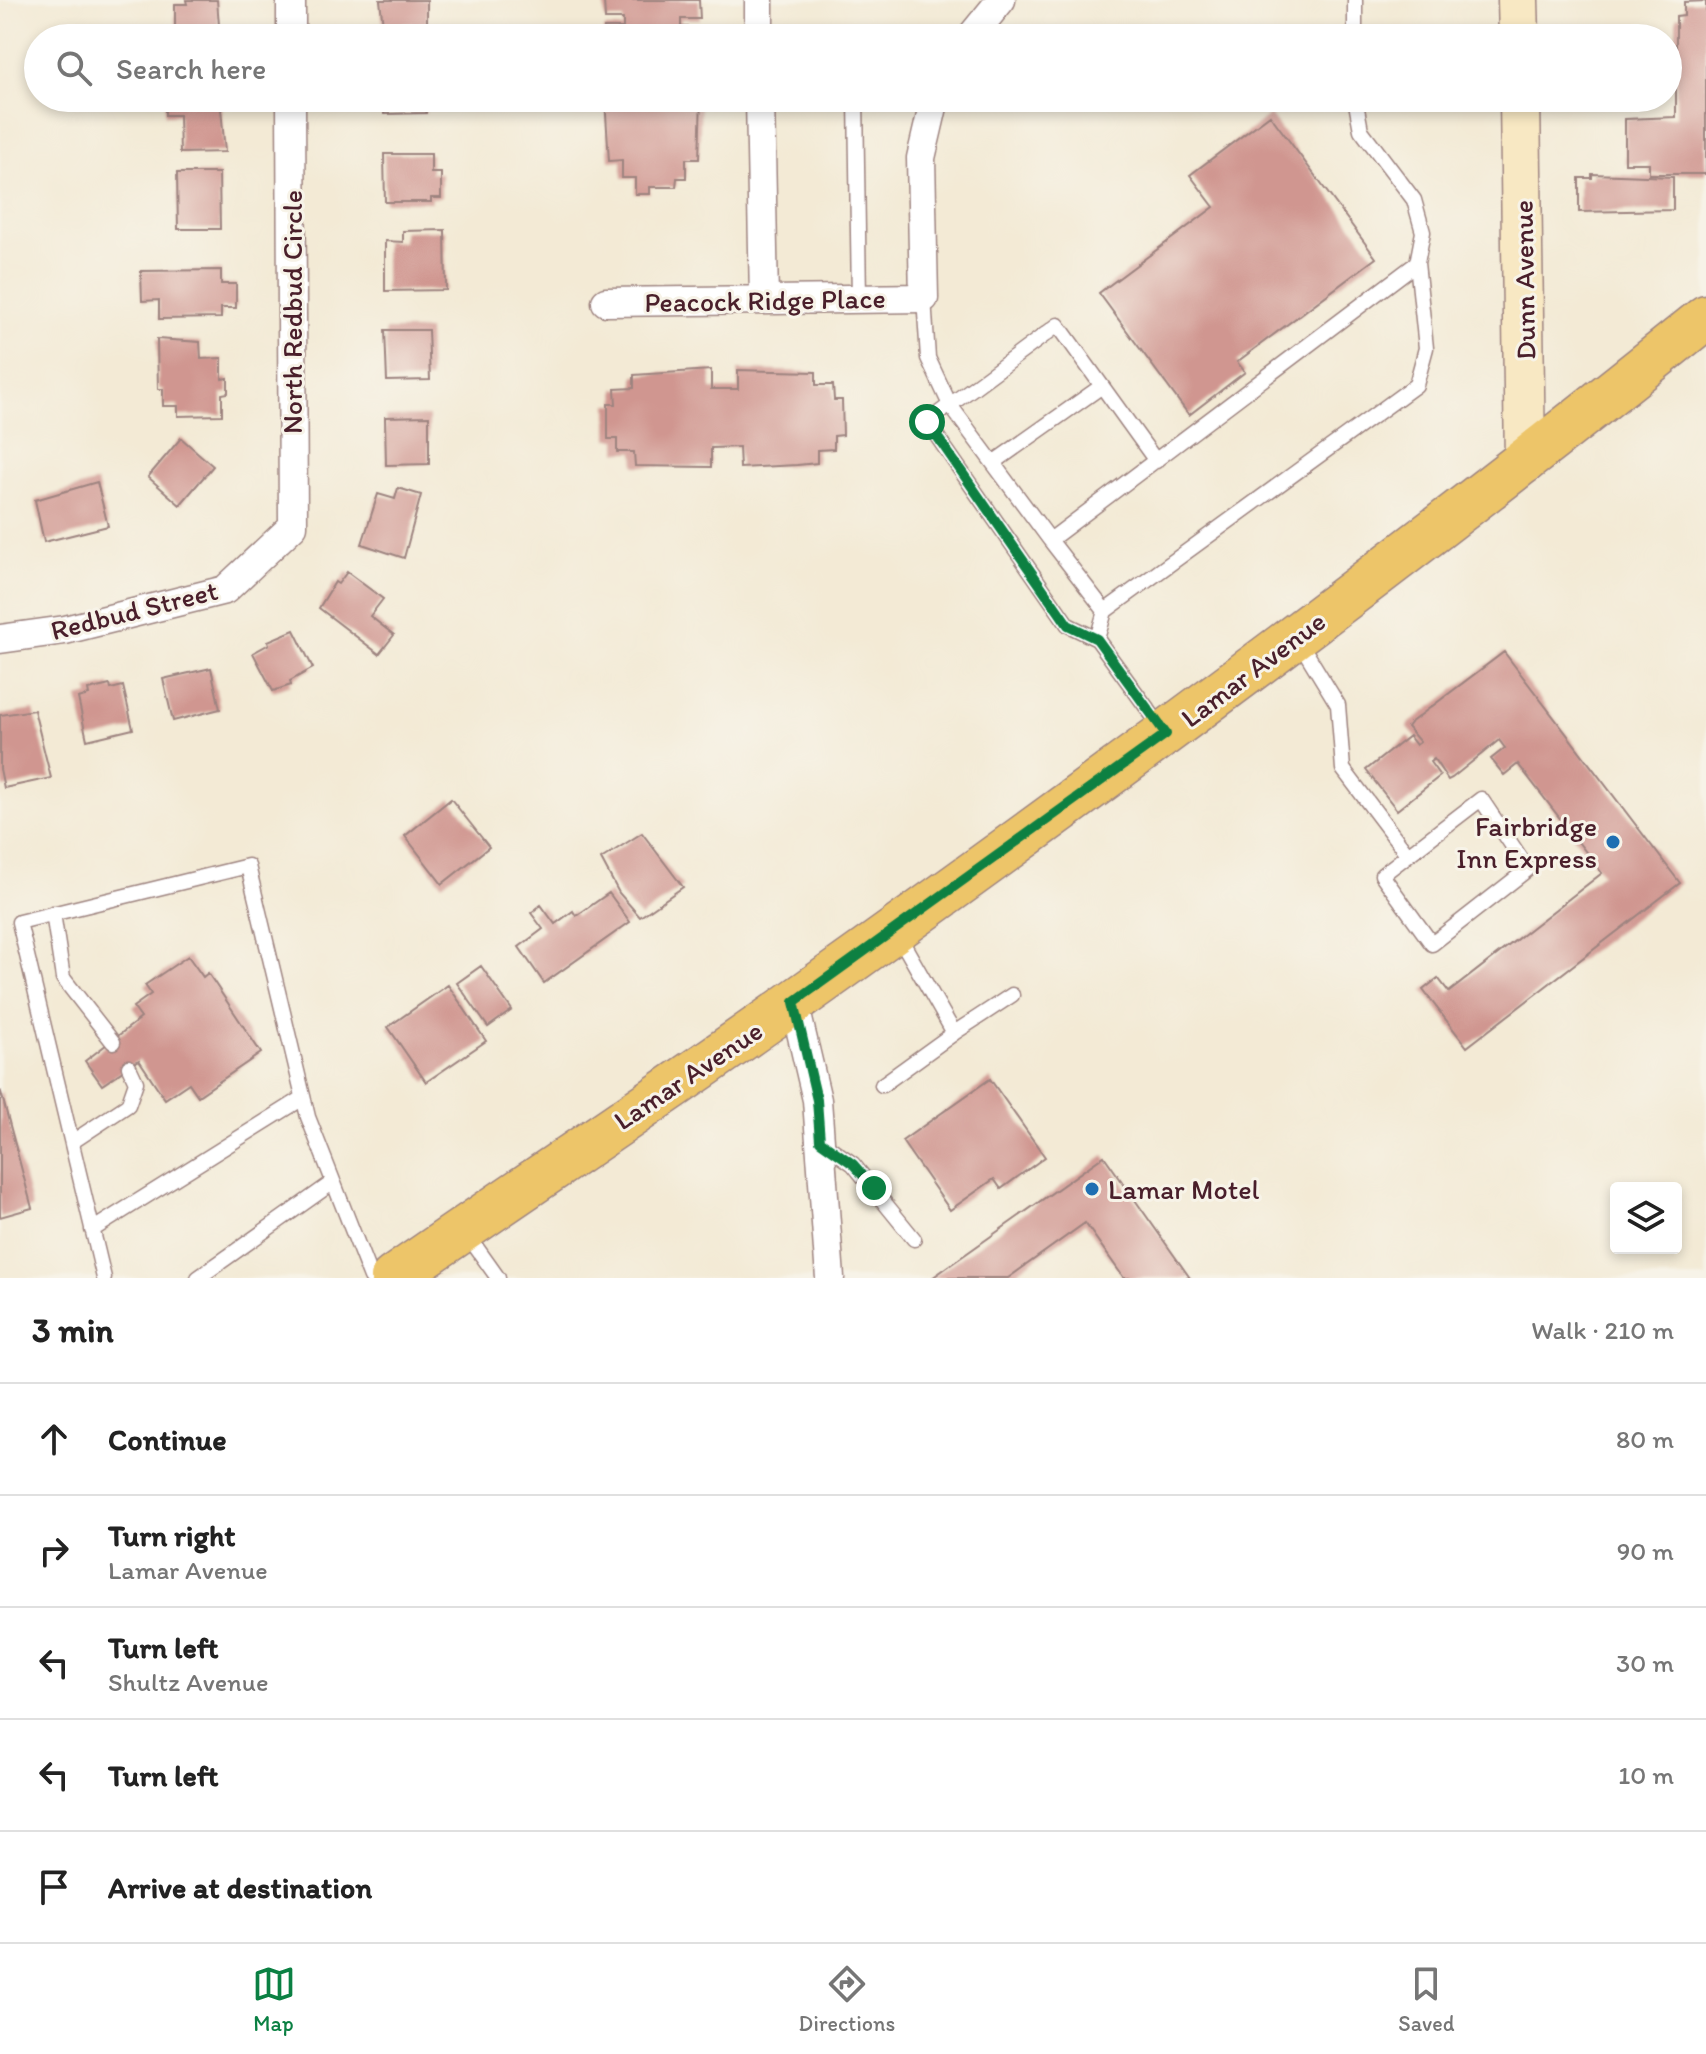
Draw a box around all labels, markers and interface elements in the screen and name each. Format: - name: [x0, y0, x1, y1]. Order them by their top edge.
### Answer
- search box: [24, 24, 1682, 112]
- icon: search: [52, 46, 96, 90]
- text: Search here: [116, 50, 266, 87]
- street label: North Redbud Circle: [275, 190, 309, 434]
- street label: Dunn Avenue: [1506, 200, 1542, 360]
- street label: Peacock Ridge Place: [644, 281, 886, 319]
- route start: [909, 404, 945, 440]
- street label: Redbud Street: [47, 573, 221, 647]
- street label: Lamar Avenue: [1174, 604, 1332, 734]
- place label: Fairbridge Inn Express: [1456, 809, 1597, 875]
- marker: Fairbridge Inn Express: [1604, 833, 1622, 851]
- street label: Lamar Avenue: [607, 1013, 769, 1137]
- route end: [856, 1170, 892, 1206]
- place label: Lamar Motel: [1108, 1172, 1260, 1206]
- marker: Lamar Motel: [1083, 1180, 1101, 1198]
- map controls: [1610, 1182, 1682, 1254]
- button: layers: [1610, 1182, 1682, 1254]
- text: 3 min: [32, 1310, 114, 1351]
- text: Walk · 210 m: [1531, 1314, 1674, 1346]
- icon: ahead: [32, 1417, 76, 1461]
- text: Continue: [108, 1421, 227, 1458]
- text: 80 m: [1616, 1423, 1674, 1455]
- text: Turn right: [108, 1517, 236, 1554]
- icon: right: [32, 1529, 76, 1573]
- text: 90 m: [1617, 1535, 1674, 1567]
- text: Lamar Avenue: [108, 1554, 268, 1586]
- text: Turn left: [108, 1629, 219, 1666]
- icon: left: [32, 1641, 76, 1685]
- text: 30 m: [1616, 1647, 1674, 1679]
- text: Shultz Avenue: [108, 1666, 269, 1698]
- icon: left: [32, 1753, 76, 1797]
- text: Turn left: [108, 1757, 219, 1794]
- text: 10 m: [1618, 1759, 1674, 1791]
- icon: arrive: [32, 1865, 76, 1909]
- text: Arrive at destination: [108, 1869, 372, 1906]
- tab: Map: [252, 1962, 296, 2037]
- tab: Directions: [799, 1962, 895, 2037]
- tab: Saved: [1398, 1962, 1454, 2037]

